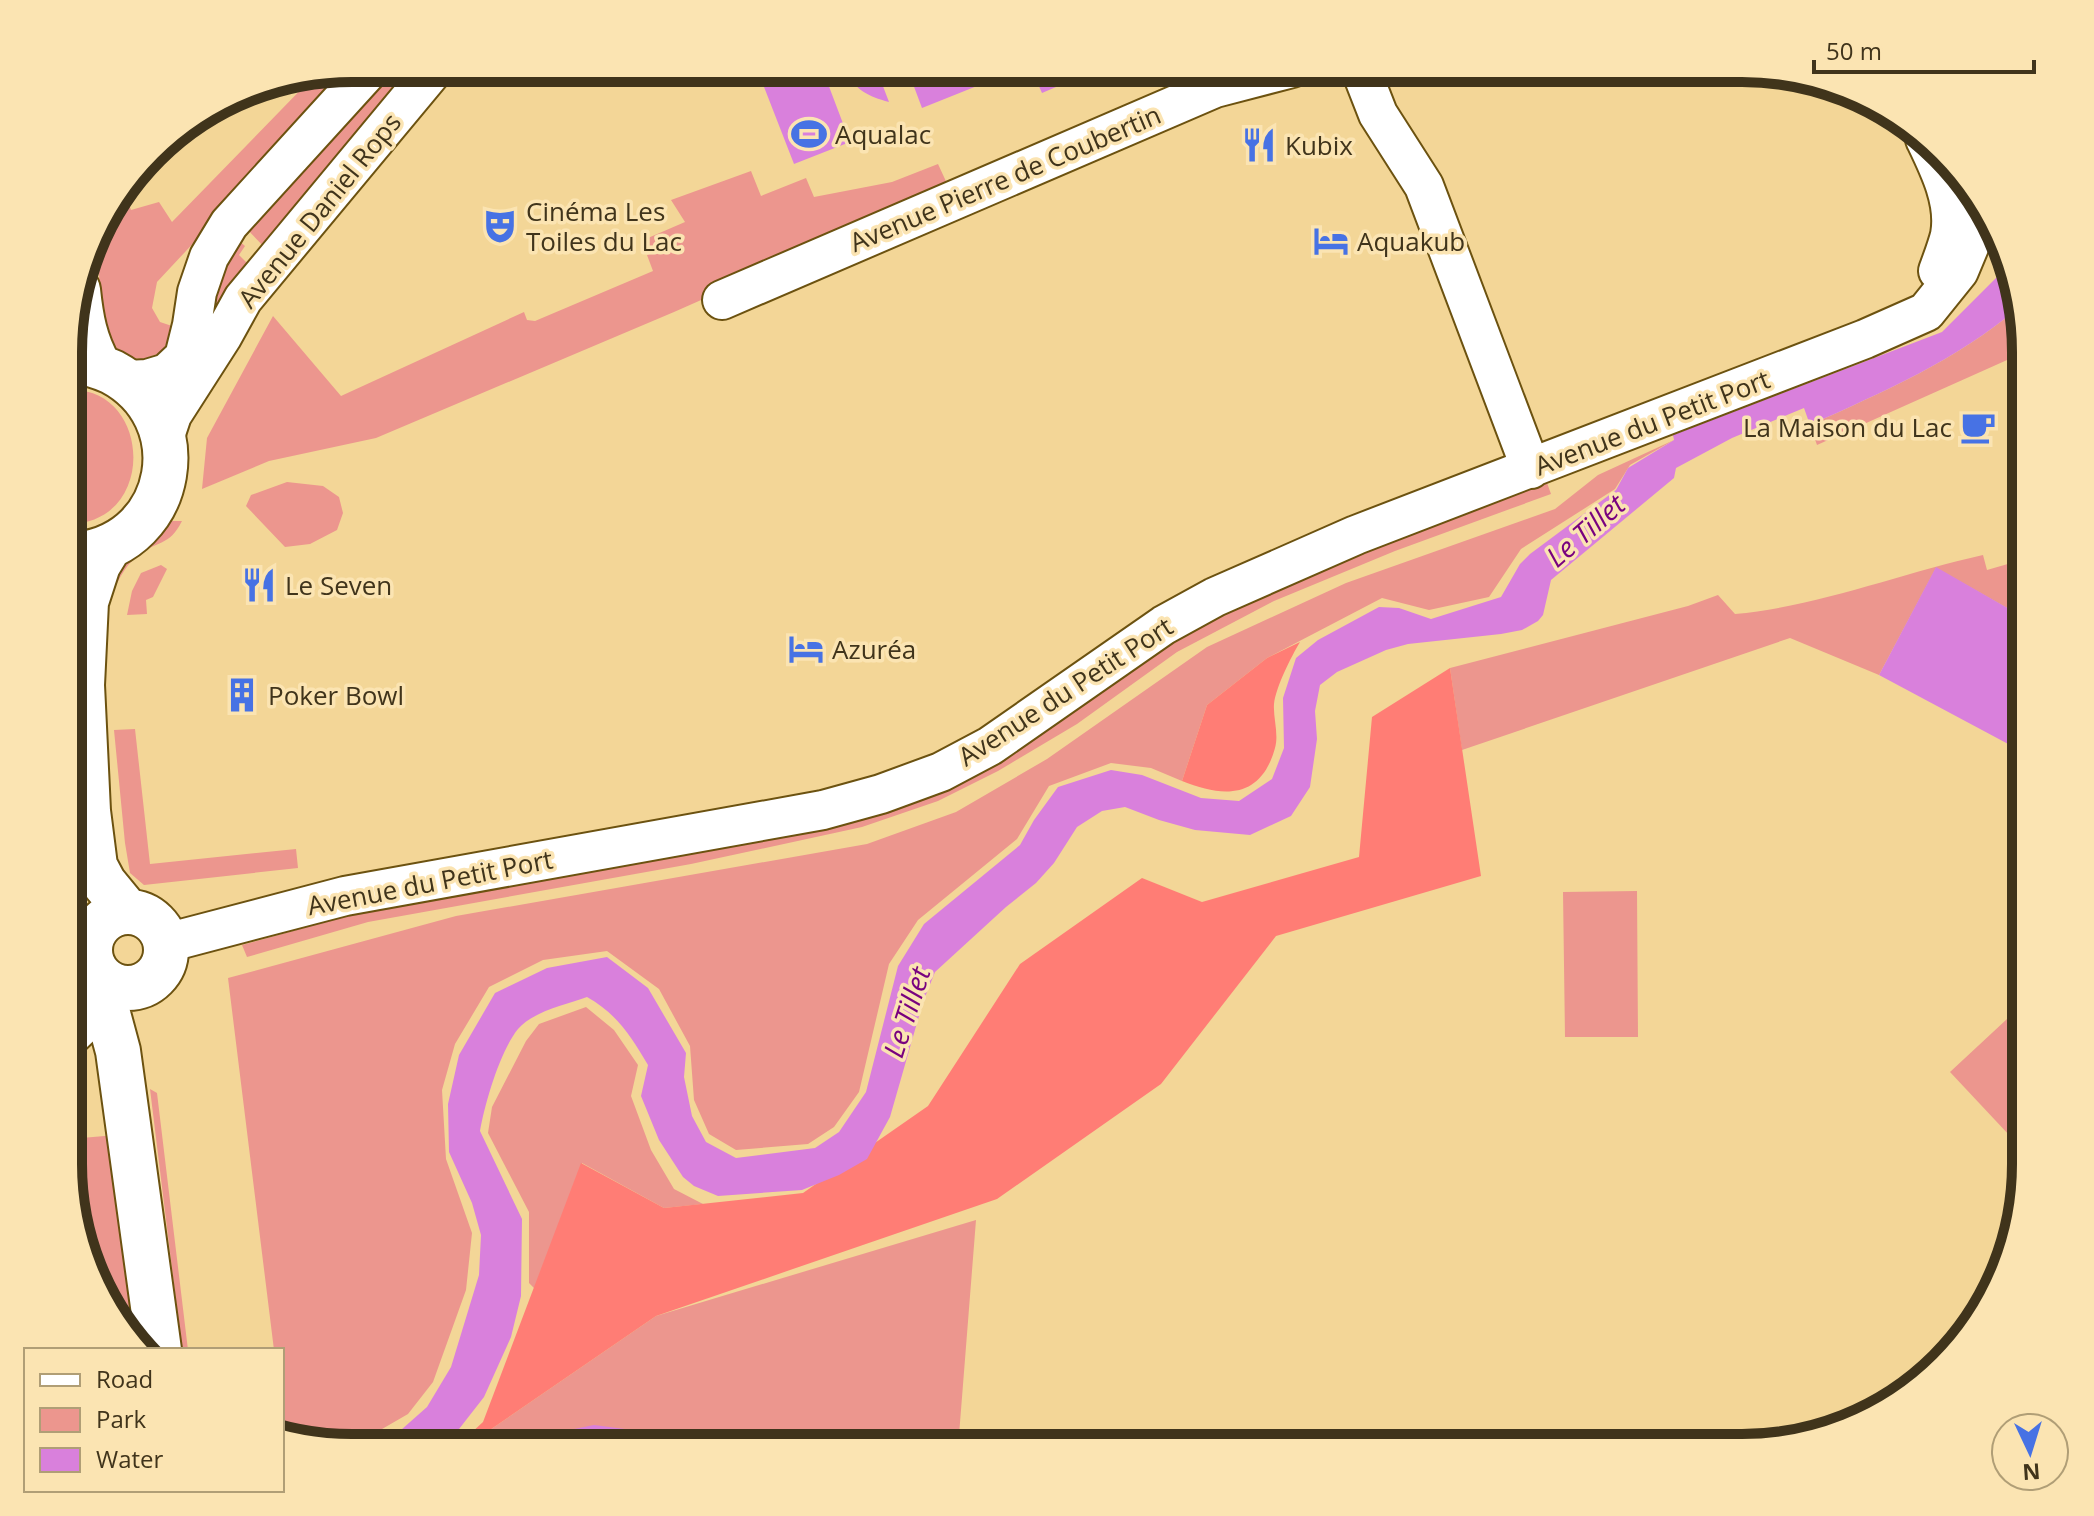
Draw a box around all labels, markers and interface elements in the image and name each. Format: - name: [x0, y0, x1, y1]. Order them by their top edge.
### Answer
- scale bar: [1814, 24, 2034, 74]
- text: 50 m: [1826, 34, 1882, 67]
- street label: Avenue Pierre de Coubertin: [844, 96, 1166, 260]
- street label: Avenue Daniel Rops: [229, 105, 409, 315]
- sports icon: Aqualac: [790, 115, 828, 153]
- place label: Aqualac: [835, 116, 931, 152]
- restaurant icon: Kubix: [1240, 126, 1278, 164]
- place label: Kubix: [1285, 127, 1353, 163]
- place label: Cinéma Les Toiles du Lac: [526, 193, 682, 259]
- theatre icon: Cinéma Les Toiles du Lac: [481, 207, 519, 245]
- hotel icon: Aquakub: [1312, 222, 1350, 260]
- place label: Aquakub: [1357, 223, 1465, 259]
- street label: Avenue du Petit Port: [1529, 361, 1775, 483]
- cafe icon: La Maison du Lac: [1959, 408, 1997, 446]
- place label: La Maison du Lac: [1743, 409, 1952, 445]
- water label: Le Tillet: [1537, 484, 1634, 575]
- restaurant icon: Le Seven: [240, 566, 278, 604]
- place label: Le Seven: [285, 567, 392, 603]
- street label: Avenue du Petit Port: [951, 608, 1179, 774]
- hotel icon: Azuréa: [787, 630, 825, 668]
- place label: Azuréa: [832, 631, 916, 667]
- building icon: Poker Bowl: [223, 676, 261, 714]
- place label: Poker Bowl: [268, 677, 404, 713]
- street label: Avenue du Petit Port: [304, 841, 556, 923]
- water label: Le Tillet: [874, 960, 939, 1062]
- legend: [24, 1348, 284, 1492]
- text: Road: [96, 1362, 153, 1395]
- text: Park: [96, 1402, 147, 1435]
- north arrow: [1990, 1412, 2070, 1492]
- text: Water: [96, 1442, 164, 1475]
- text: N: [2021, 1457, 2041, 1489]

